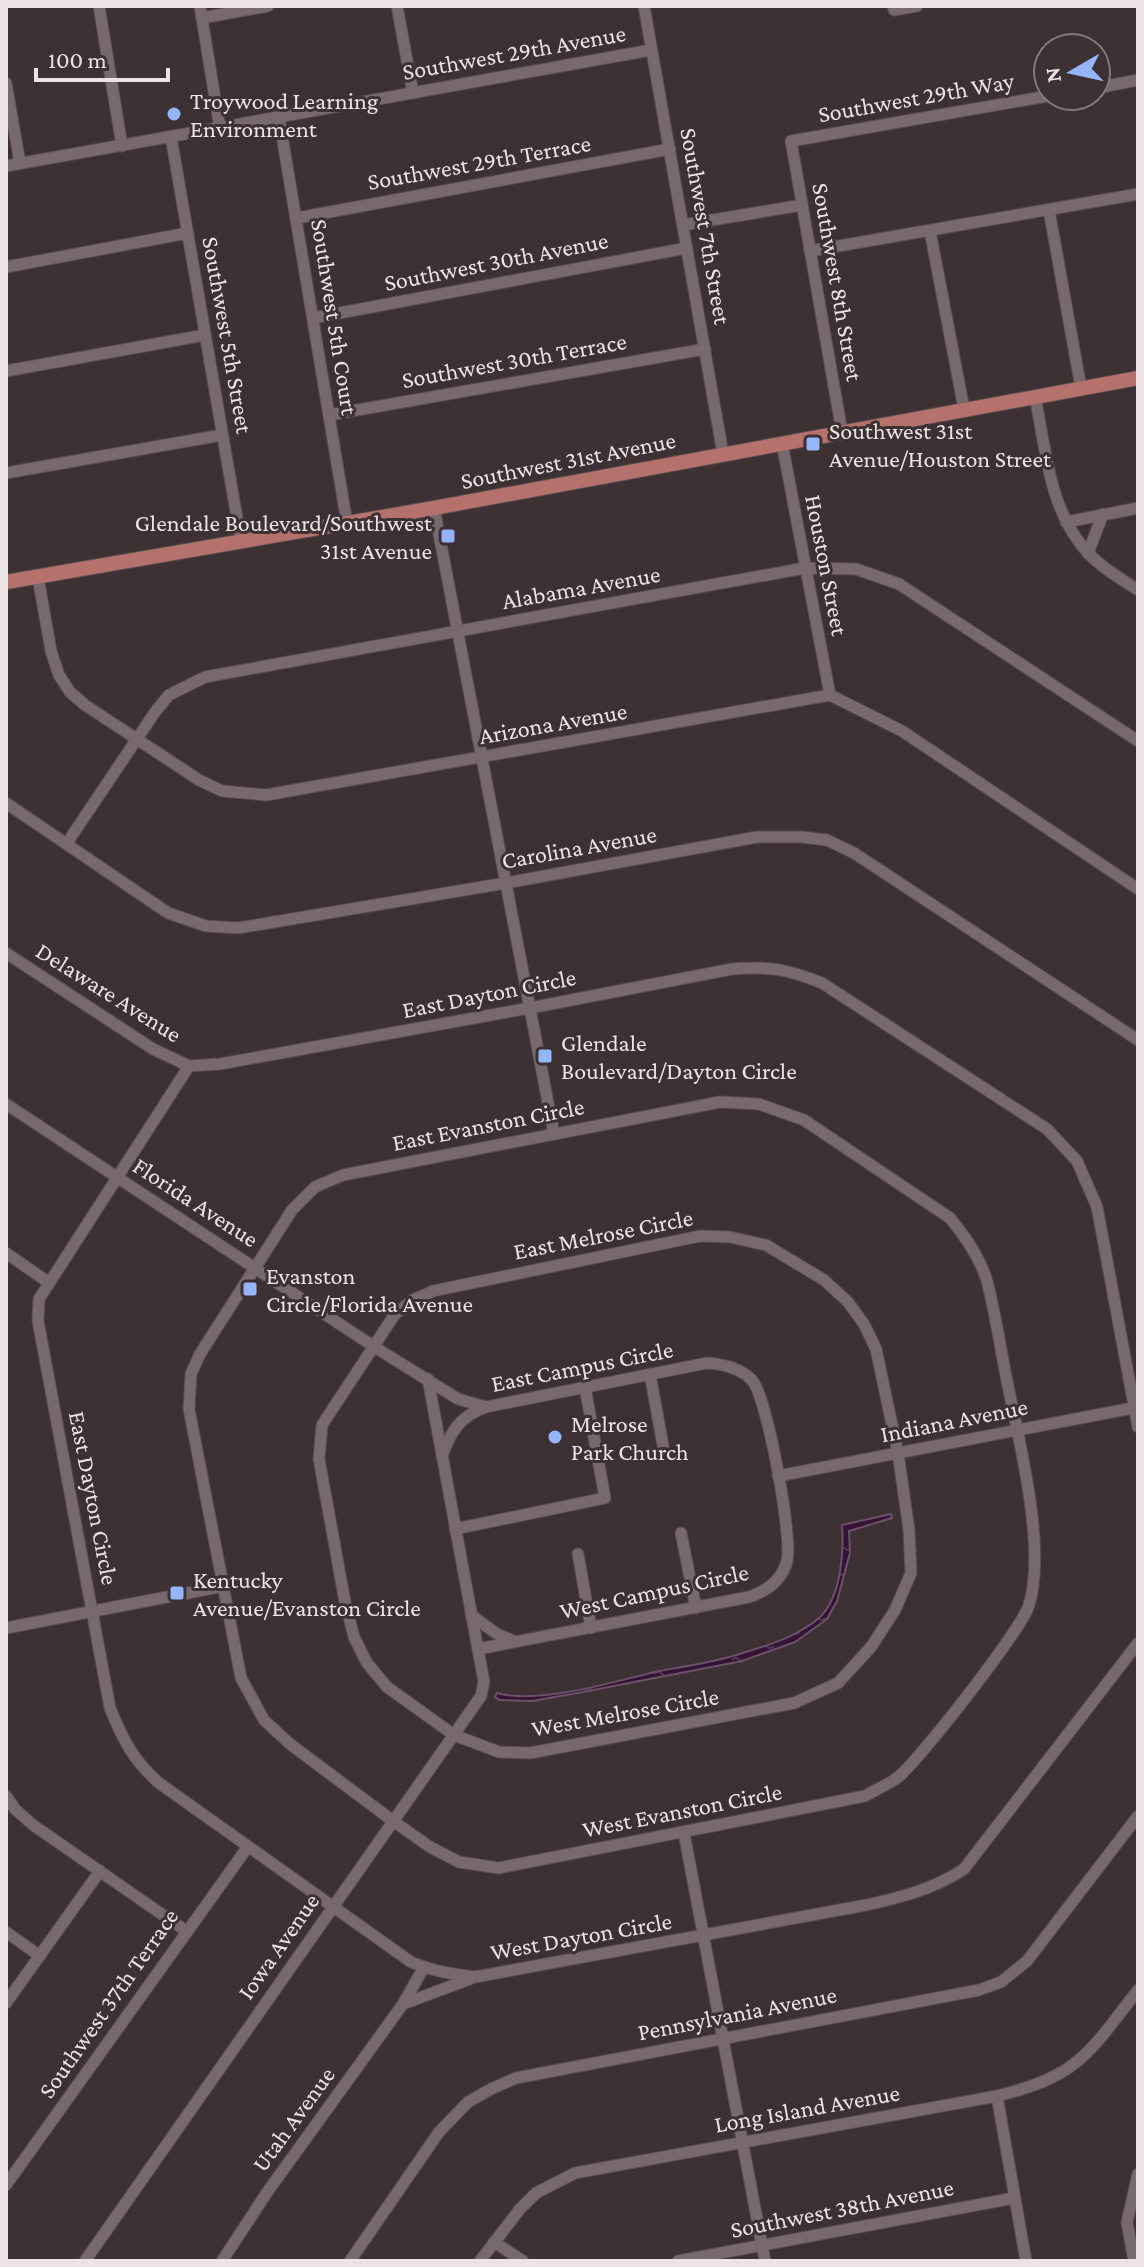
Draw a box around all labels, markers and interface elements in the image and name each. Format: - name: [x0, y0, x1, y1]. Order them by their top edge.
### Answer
- street label: Southwest 29th Avenue: [400, 19, 628, 85]
- scale bar: [36, 32, 168, 82]
- north arrow: [1032, 32, 1112, 112]
- text: 100 m: [48, 46, 107, 73]
- street label: Southwest 29th Way: [816, 66, 1017, 128]
- text: N: [1039, 66, 1066, 84]
- place label: Troywood Learning Environment: [190, 87, 379, 142]
- marker: Troywood Learning Environment: [165, 105, 183, 123]
- street label: Southwest 7th Street: [675, 126, 737, 327]
- street label: Southwest 29th Terrace: [365, 129, 593, 195]
- street label: Southwest 8th Street: [807, 181, 869, 384]
- street label: Southwest 5th Court: [306, 217, 364, 418]
- street label: Southwest 30th Avenue: [382, 226, 610, 296]
- street label: Southwest 5th Street: [197, 235, 259, 437]
- street label: Southwest 30th Terrace: [400, 327, 628, 393]
- place label: Southwest 31st Avenue/Houston Street: [829, 417, 1052, 472]
- street label: Southwest 31st Avenue: [458, 426, 678, 494]
- marker: Southwest 31st Avenue/Houston Street: [804, 435, 822, 453]
- street label: Houston Street: [800, 492, 854, 639]
- place label: Glendale Boulevard/Southwest 31st Avenue: [135, 509, 433, 564]
- marker: Glendale Boulevard/Southwest 31st Avenue: [439, 527, 457, 545]
- street label: Alabama Avenue: [500, 560, 662, 614]
- street label: Arizona Avenue: [477, 697, 629, 749]
- street label: Carolina Avenue: [499, 820, 659, 874]
- street label: Delaware Avenue: [31, 937, 187, 1047]
- street label: East Dayton Circle: [400, 963, 578, 1023]
- place label: Glendale Boulevard/Dayton Circle: [561, 1029, 797, 1084]
- marker: Glendale Boulevard/Dayton Circle: [536, 1047, 554, 1065]
- street label: East Evanston Circle: [390, 1092, 586, 1156]
- street label: Florida Avenue: [128, 1152, 264, 1252]
- street label: East Melrose Circle: [511, 1203, 695, 1265]
- place label: Evanston Circle/Florida Avenue: [266, 1262, 473, 1317]
- marker: Evanston Circle/Florida Avenue: [241, 1280, 259, 1298]
- street label: East Campus Circle: [489, 1335, 675, 1397]
- street label: Indiana Avenue: [878, 1392, 1030, 1448]
- street label: East Dayton Circle: [64, 1409, 124, 1587]
- place label: Melrose Park Church: [571, 1410, 689, 1465]
- marker: Melrose Park Church: [546, 1428, 564, 1446]
- street label: West Campus Circle: [557, 1558, 751, 1624]
- place label: Kentucky Avenue/Evanston Circle: [193, 1566, 421, 1621]
- marker: Kentucky Avenue/Evanston Circle: [168, 1584, 186, 1602]
- street label: West Melrose Circle: [529, 1682, 721, 1742]
- street label: West Evanston Circle: [580, 1777, 784, 1843]
- street label: Iowa Avenue: [232, 1888, 324, 2004]
- street label: Southwest 37th Terrace: [32, 1903, 184, 2103]
- street label: West Dayton Circle: [488, 1907, 674, 1965]
- street label: Pennsylvania Avenue: [635, 1980, 839, 2046]
- street label: Utah Avenue: [246, 2062, 340, 2176]
- street label: Long Island Avenue: [712, 2078, 902, 2138]
- street label: Southwest 38th Avenue: [728, 2173, 956, 2243]

